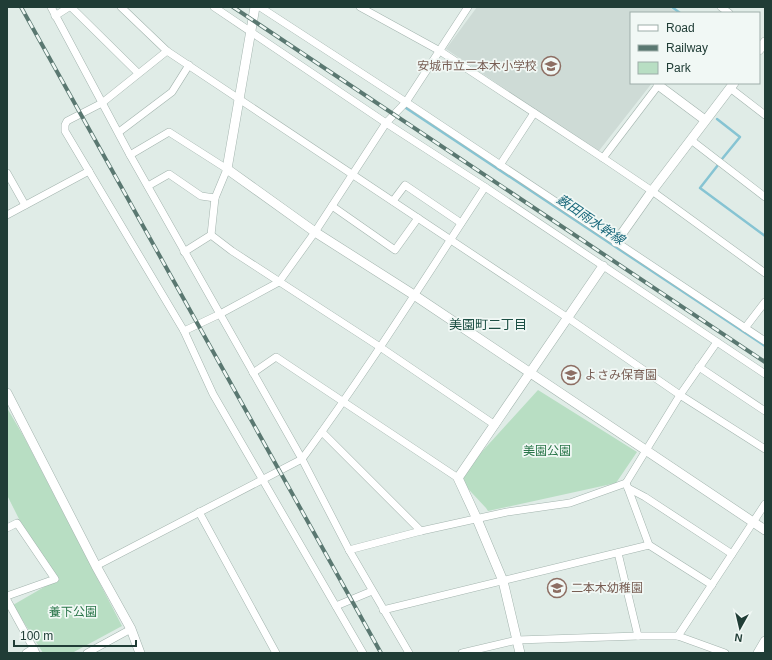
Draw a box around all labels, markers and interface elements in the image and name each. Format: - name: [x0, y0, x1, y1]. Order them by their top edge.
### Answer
- legend: [630, 12, 760, 84]
- text: Road: [666, 21, 695, 35]
- text: Railway: [666, 41, 708, 55]
- school or university icon: 安城市立二本木小学校: [540, 55, 562, 77]
- place label: 安城市立二本木小学校: [417, 59, 537, 73]
- text: Park: [666, 61, 692, 75]
- water label: 薮田雨水幹線: [554, 191, 629, 249]
- district label: 美園町二丁目: [449, 317, 527, 332]
- school or university icon: よさみ保育園: [560, 364, 582, 386]
- place label: よさみ保育園: [585, 368, 657, 382]
- park label: 美園公園: [523, 444, 571, 458]
- school or university icon: 二本木幼稚園: [546, 577, 568, 599]
- place label: 二本木幼稚園: [571, 581, 643, 595]
- park label: 養下公園: [49, 605, 97, 619]
- north arrow: [720, 608, 760, 648]
- scale bar: [14, 622, 136, 648]
- text: 100 m: [20, 629, 53, 643]
- text: N: [734, 631, 743, 644]

